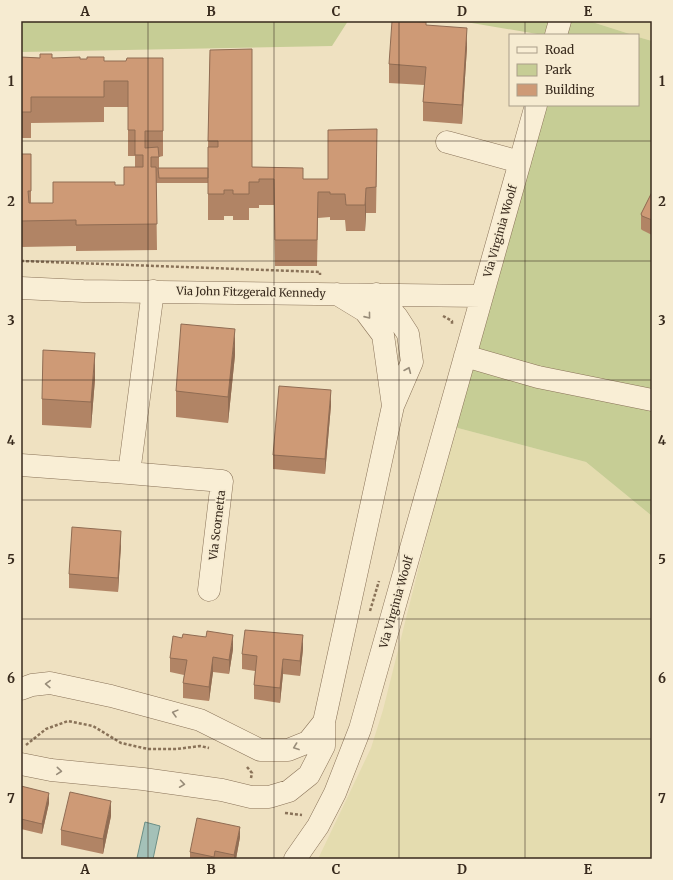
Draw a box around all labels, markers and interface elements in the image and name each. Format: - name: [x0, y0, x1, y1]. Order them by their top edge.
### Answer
- text: A: [79, 3, 90, 20]
- text: B: [206, 3, 216, 20]
- text: C: [332, 3, 341, 20]
- text: D: [457, 3, 467, 20]
- text: E: [584, 3, 593, 20]
- legend: [509, 34, 639, 106]
- text: Road: [545, 42, 574, 57]
- text: Park: [545, 62, 572, 77]
- text: 1: [8, 73, 14, 90]
- text: 1: [659, 73, 665, 90]
- text: Building: [545, 82, 595, 97]
- street label: Via Virginia Woolf: [480, 182, 520, 280]
- text: 2: [7, 193, 15, 210]
- text: 2: [658, 193, 666, 210]
- street label: Via John Fitzgerald Kennedy: [175, 284, 326, 300]
- one-way arrow: [363, 311, 370, 318]
- text: 3: [7, 312, 15, 329]
- text: 3: [658, 312, 666, 329]
- one-way arrow: [404, 366, 412, 373]
- text: 4: [7, 432, 16, 449]
- text: 4: [658, 432, 667, 449]
- street label: Via Scornetta: [206, 489, 228, 562]
- text: 5: [7, 551, 15, 568]
- text: 5: [658, 551, 666, 568]
- street label: Via Virginia Woolf: [376, 553, 416, 651]
- text: 6: [7, 670, 15, 687]
- text: 6: [658, 670, 666, 687]
- one-way arrow: [45, 680, 51, 688]
- one-way arrow: [171, 709, 178, 718]
- one-way arrow: [293, 742, 300, 750]
- one-way arrow: [56, 766, 62, 775]
- one-way arrow: [178, 779, 185, 788]
- text: 7: [7, 790, 15, 807]
- text: 7: [658, 790, 666, 807]
- text: A: [79, 861, 90, 878]
- text: B: [206, 861, 216, 878]
- text: C: [332, 861, 341, 878]
- text: D: [457, 861, 467, 878]
- text: E: [584, 861, 593, 878]

